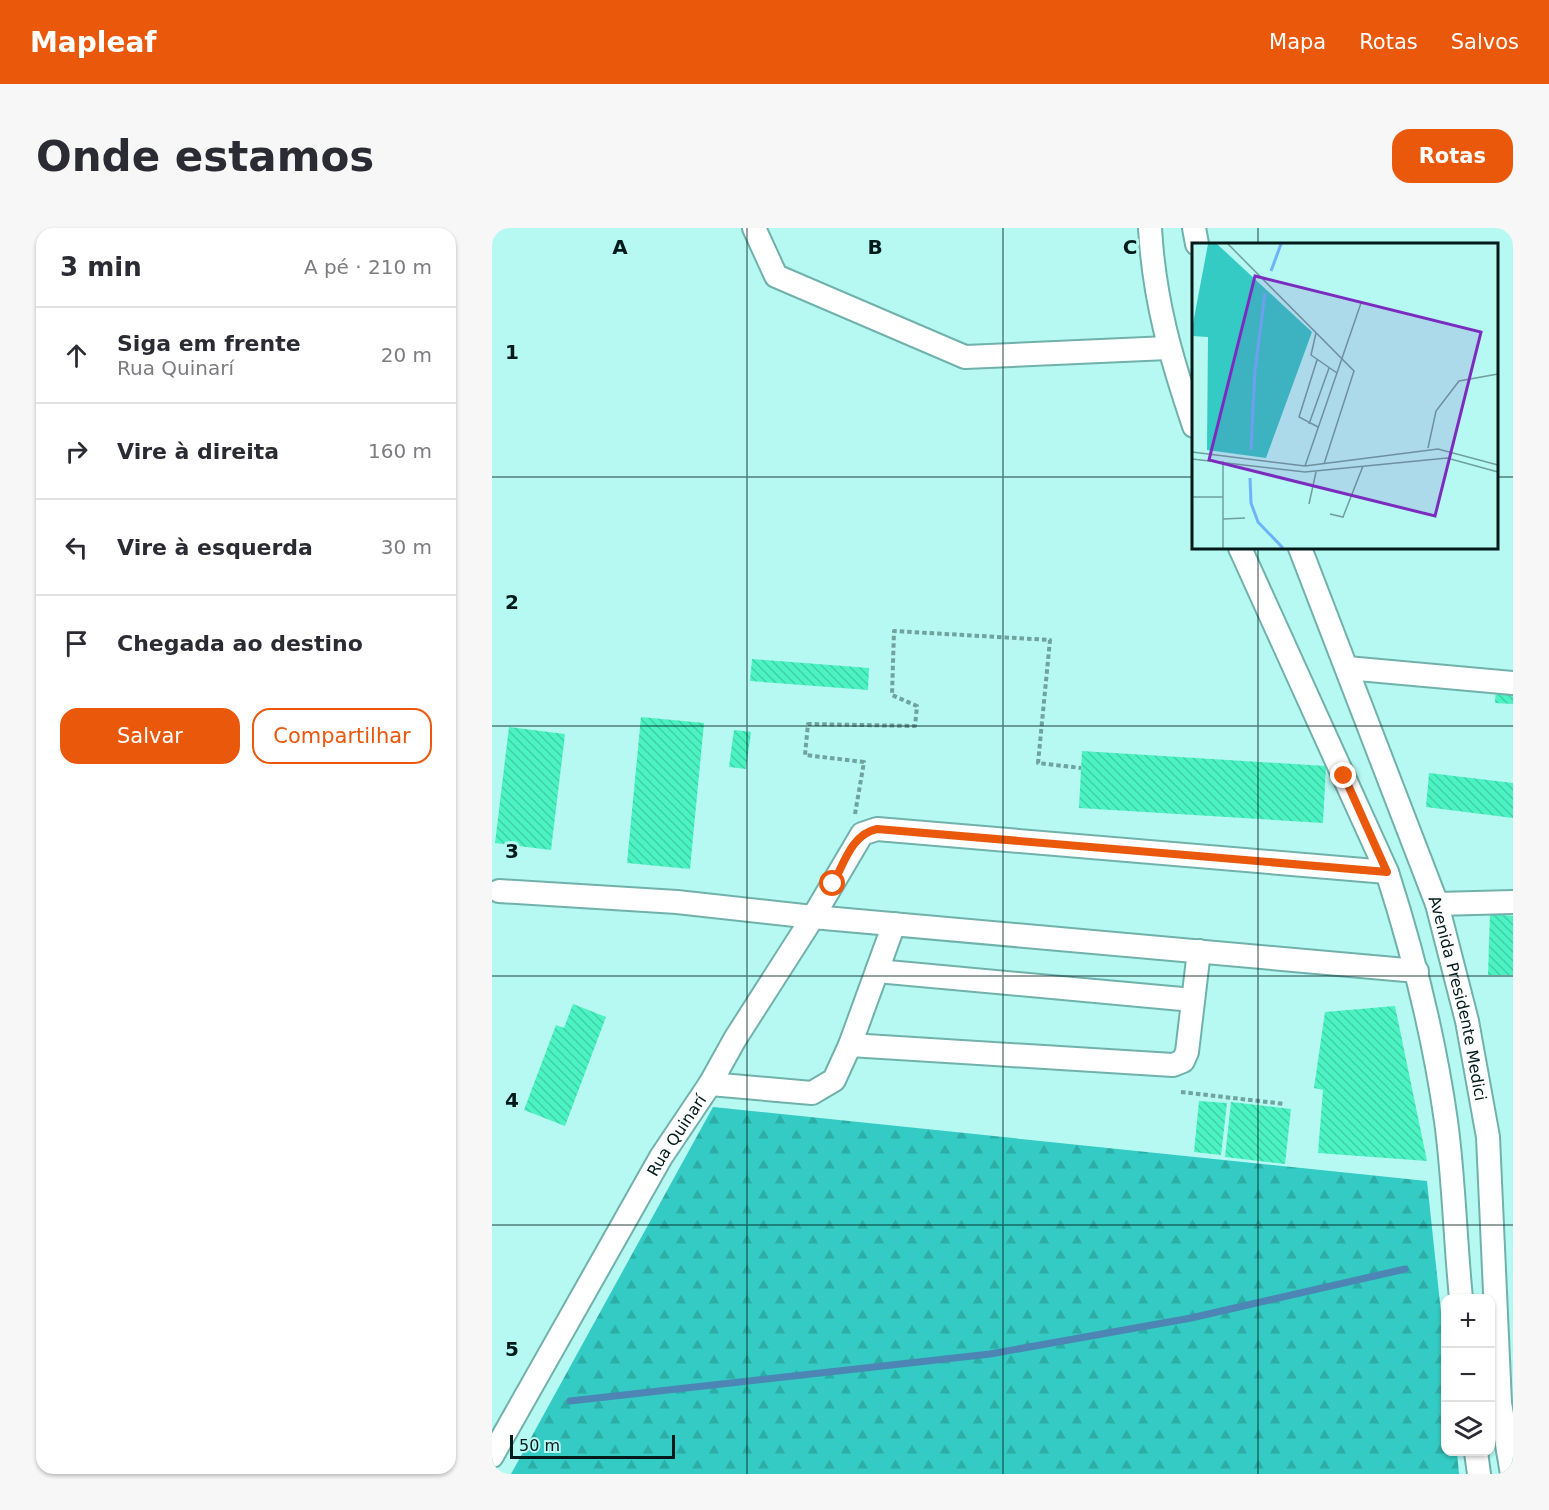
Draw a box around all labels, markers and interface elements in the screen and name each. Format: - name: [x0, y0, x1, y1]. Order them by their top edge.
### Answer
- text: Mapleaf: [30, 26, 156, 59]
- text: Mapa: [1269, 30, 1326, 54]
- text: Rotas: [1359, 30, 1418, 54]
- text: Salvos: [1451, 30, 1519, 54]
- button: Rotas: [1392, 129, 1513, 183]
- text: Onde estamos: [36, 132, 374, 181]
- text: A: [612, 235, 628, 259]
- text: B: [867, 235, 883, 259]
- text: C: [1123, 235, 1137, 259]
- inset map: [1192, 243, 1498, 549]
- text: 3 min: [60, 252, 142, 282]
- text: A pé · 210 m: [304, 255, 432, 279]
- text: Siga em frente: [117, 331, 301, 356]
- icon: ahead: [60, 339, 93, 372]
- text: 1: [505, 340, 519, 364]
- text: 20 m: [381, 343, 432, 367]
- text: Rua Quinarí: [117, 356, 234, 380]
- icon: right: [60, 435, 93, 468]
- text: Vire à direita: [117, 439, 279, 464]
- text: 160 m: [368, 439, 432, 463]
- icon: left: [60, 531, 93, 564]
- text: Vire à esquerda: [117, 535, 313, 560]
- text: 30 m: [381, 535, 432, 559]
- text: 2: [505, 590, 519, 614]
- icon: arrive: [60, 627, 93, 660]
- text: Chegada ao destino: [117, 631, 363, 656]
- button: Salvar: [60, 708, 240, 764]
- button: Compartilhar: [252, 708, 432, 764]
- route end: [1330, 762, 1356, 788]
- text: 3: [505, 839, 519, 863]
- route start: [819, 870, 845, 896]
- street label: Avenida Presidente Medici: [1425, 893, 1490, 1102]
- text: 4: [505, 1088, 519, 1112]
- street label: Rua Quinarí: [643, 1091, 710, 1180]
- map controls: [1441, 1294, 1495, 1456]
- button: +: [1441, 1294, 1495, 1348]
- text: 5: [505, 1337, 519, 1361]
- button: −: [1441, 1348, 1495, 1402]
- button: layers: [1441, 1402, 1495, 1456]
- scale bar: [510, 1432, 675, 1460]
- text: 50 m: [519, 1436, 560, 1455]

